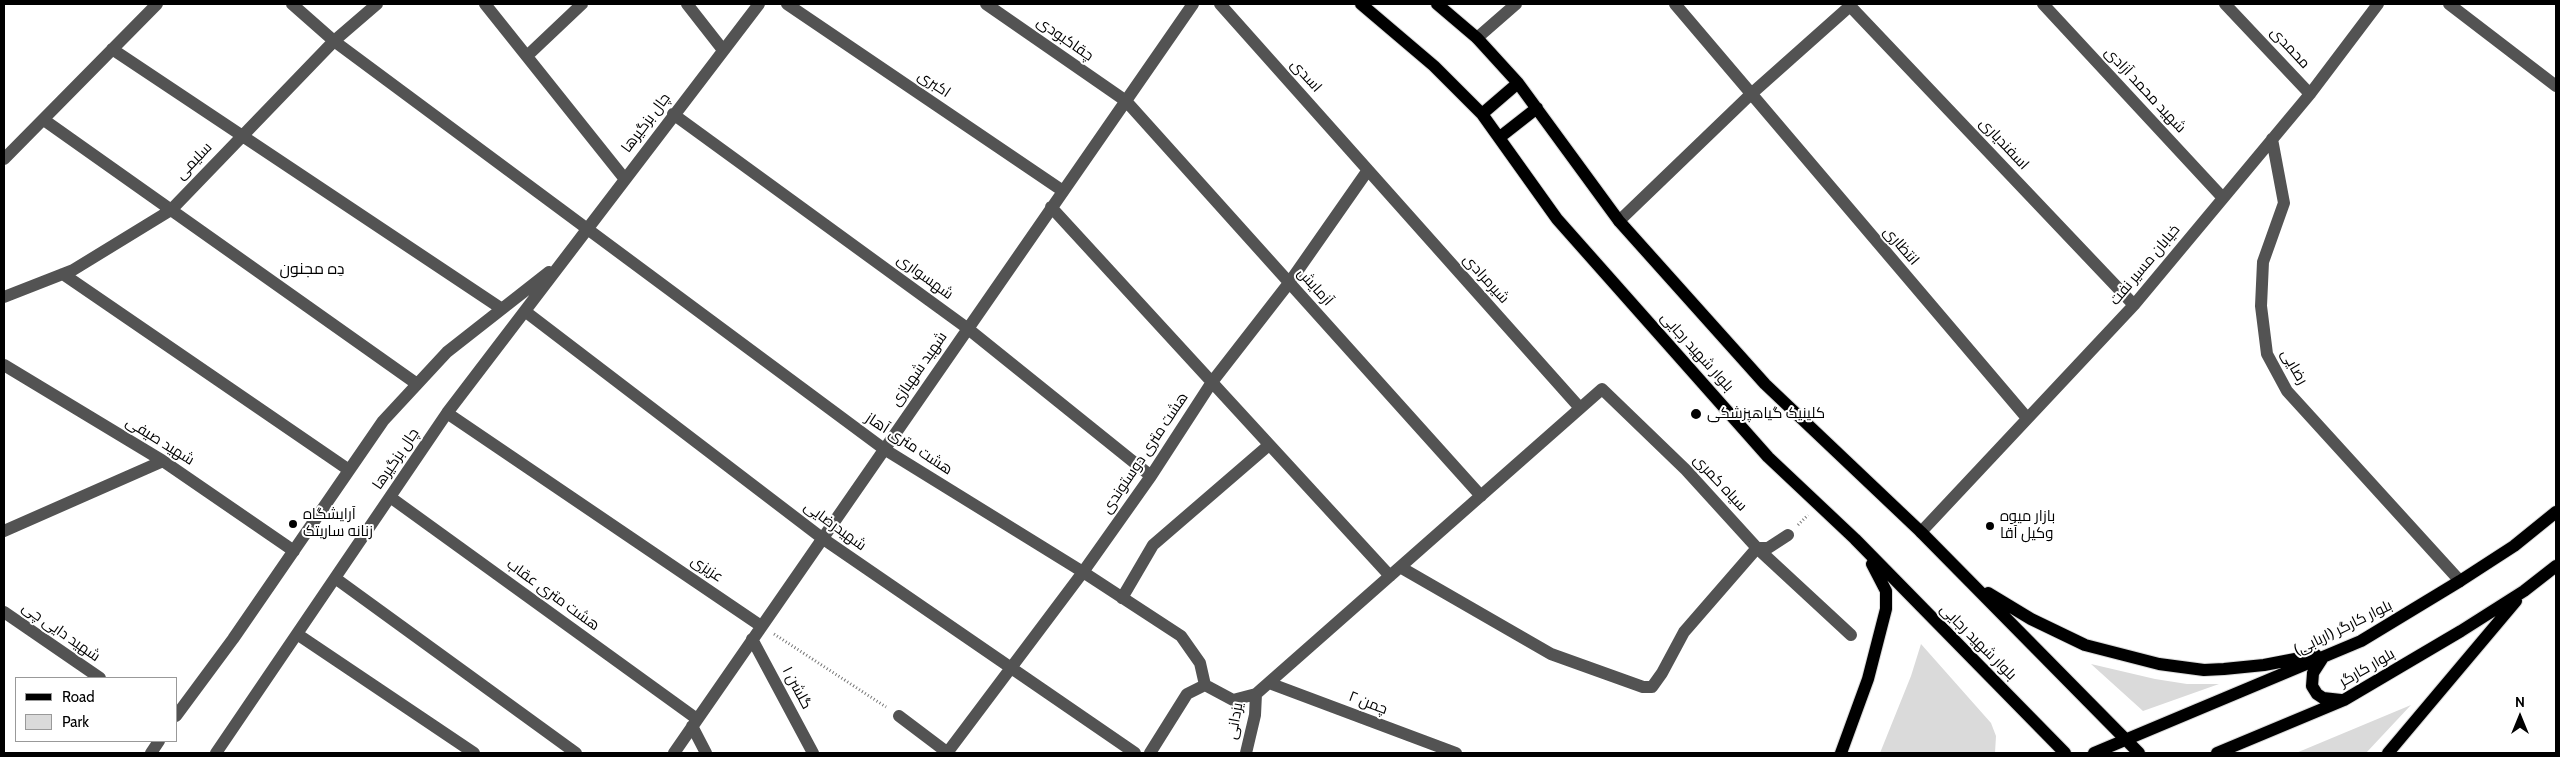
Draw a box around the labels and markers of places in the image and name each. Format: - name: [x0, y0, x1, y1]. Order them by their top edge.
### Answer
- place label: کلینیک گیاهپزشکی: [1707, 405, 1825, 423]
- marker: کلینیک گیاهپزشکی: [1689, 407, 1703, 421]
- place label: آرایشگاه زنانه ساریتک: [303, 506, 373, 541]
- place label: بازار میوه وکیل آقا: [2000, 508, 2055, 543]
- marker: آرایشگاه زنانه ساریتک: [287, 518, 299, 530]
- marker: بازار میوه وکیل آقا: [1984, 520, 1996, 532]

